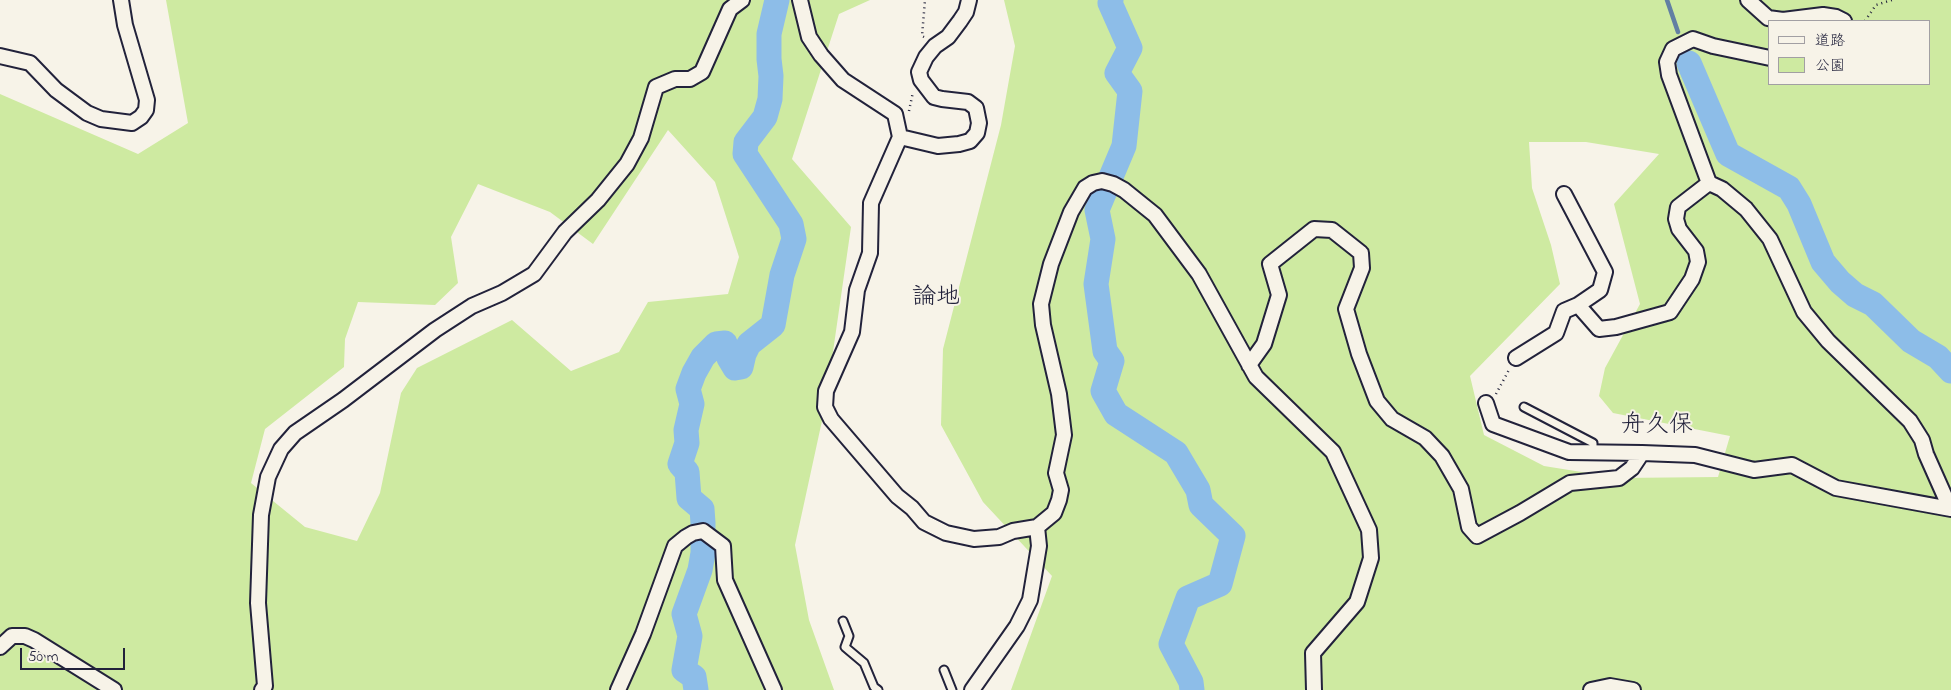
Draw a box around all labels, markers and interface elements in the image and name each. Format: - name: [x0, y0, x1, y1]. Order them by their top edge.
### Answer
- legend: [1768, 20, 1931, 85]
- text: 道路: [1815, 30, 1845, 52]
- text: 公園: [1815, 55, 1845, 77]
- district label: 論地: [912, 285, 960, 313]
- district label: 舟久保: [1621, 413, 1693, 441]
- scale bar: [22, 638, 128, 670]
- text: 50 m: [28, 646, 58, 668]

